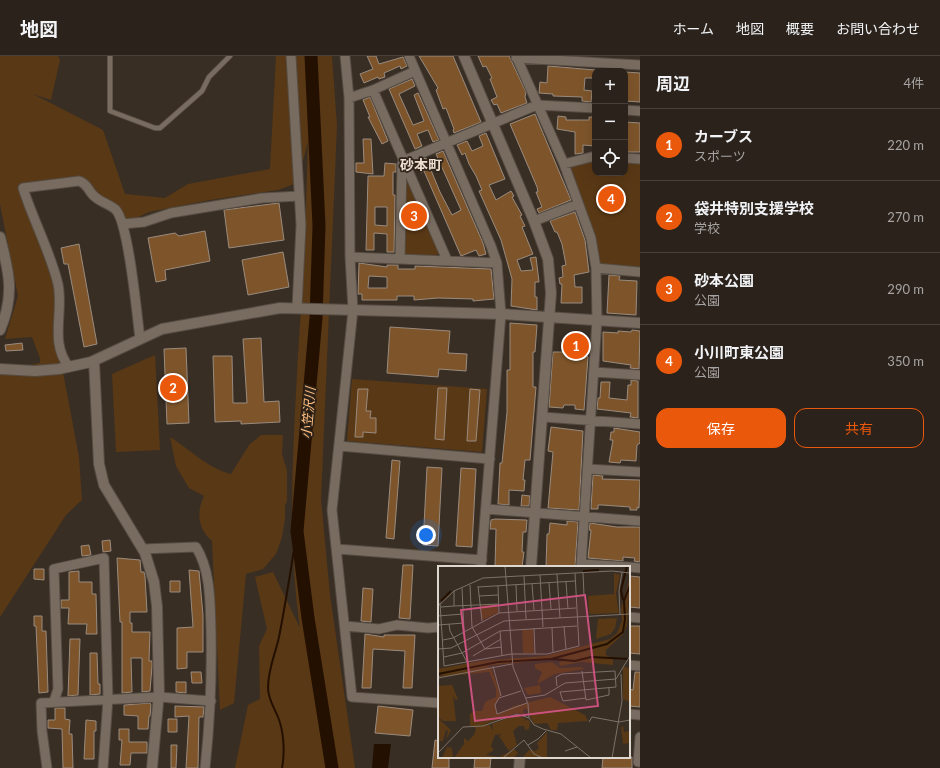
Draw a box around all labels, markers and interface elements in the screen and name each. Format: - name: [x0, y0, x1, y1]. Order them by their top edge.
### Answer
- text: 地図: [20, 17, 58, 40]
- text: ホーム: [672, 20, 714, 37]
- text: 地図: [736, 20, 764, 37]
- text: 概要: [786, 20, 814, 37]
- text: お問い合わせ: [836, 20, 920, 37]
- map controls: [592, 68, 628, 176]
- button: +: [592, 68, 628, 104]
- text: 周辺: [656, 73, 690, 94]
- text: 4件: [903, 75, 924, 91]
- button: −: [592, 104, 628, 140]
- text: カーブス: [694, 127, 753, 145]
- text: 1: [665, 137, 673, 153]
- text: 220 m: [887, 137, 924, 153]
- button: locate: [592, 140, 628, 176]
- text: スポーツ: [694, 148, 746, 164]
- district label: 砂本町: [400, 156, 442, 173]
- pin: 4: [598, 184, 624, 214]
- text: 袋井特別支援学校: [694, 199, 814, 217]
- pin: 3: [401, 201, 427, 231]
- text: 2: [665, 209, 673, 225]
- text: 270 m: [887, 209, 924, 225]
- text: 学校: [694, 220, 720, 236]
- text: 砂本公園: [694, 271, 754, 289]
- text: 3: [665, 281, 673, 297]
- text: 290 m: [887, 281, 924, 297]
- text: 公園: [694, 292, 720, 308]
- pin: 1: [563, 331, 589, 361]
- text: 小川町東公園: [694, 343, 784, 361]
- text: 4: [665, 353, 673, 369]
- text: 350 m: [887, 353, 924, 369]
- text: 公園: [694, 364, 720, 380]
- pin: 2: [160, 373, 186, 403]
- water label: 小笠沢川: [298, 384, 318, 440]
- button: 保存: [656, 408, 786, 448]
- button: 共有: [794, 408, 924, 448]
- your location: [416, 525, 436, 545]
- inset map: [438, 566, 630, 758]

